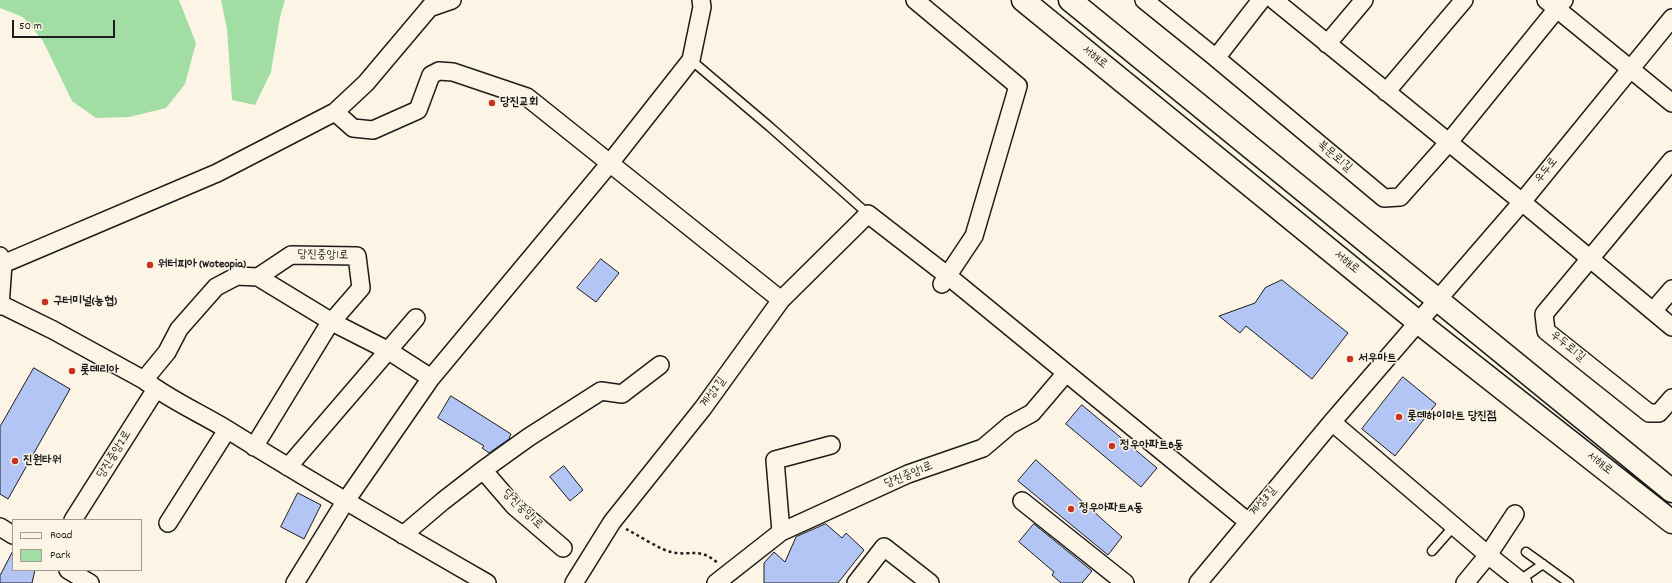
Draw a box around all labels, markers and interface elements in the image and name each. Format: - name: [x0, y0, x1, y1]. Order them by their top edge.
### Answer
- scale bar: [14, 12, 117, 38]
- text: 50 m: [19, 18, 42, 35]
- street label: 서해로: [1078, 43, 1110, 73]
- place label: 당진교회: [500, 96, 539, 110]
- marker: 당진교회: [487, 98, 497, 108]
- street label: 북문로1길: [1314, 138, 1354, 176]
- street label: 우두로: [1532, 155, 1562, 187]
- street label: 당진중앙1로: [297, 248, 349, 264]
- street label: 서해로: [1330, 248, 1362, 278]
- place label: 워터피아 (Woteopia): [158, 258, 246, 272]
- marker: 워터피아 (Woteopia): [145, 260, 155, 270]
- place label: 구터미널(농협): [53, 295, 117, 309]
- marker: 구터미널(농협): [40, 297, 50, 307]
- street label: 우두로1길: [1546, 328, 1588, 366]
- place label: 서우마트: [1358, 352, 1397, 366]
- marker: 서우마트: [1345, 354, 1355, 364]
- place label: 롯데리아: [80, 364, 119, 378]
- marker: 롯데리아: [67, 366, 77, 376]
- street label: 계성2길: [698, 375, 730, 411]
- place label: 롯데하이마트 당진점: [1407, 410, 1497, 424]
- marker: 롯데하이마트 당진점: [1394, 412, 1404, 422]
- street label: 당진중앙2로: [95, 428, 135, 482]
- place label: 정우아파트B동: [1120, 439, 1184, 453]
- marker: 정우아파트B동: [1107, 441, 1117, 451]
- street label: 서해로: [1583, 449, 1615, 479]
- place label: 진원타워: [23, 454, 62, 468]
- marker: 진원타워: [10, 456, 20, 466]
- street label: 당진중앙1로: [883, 460, 935, 492]
- street label: 계성3길: [1247, 484, 1281, 520]
- street label: 당진중앙1로: [499, 487, 545, 533]
- place label: 정우아파트A동: [1079, 502, 1143, 516]
- marker: 정우아파트A동: [1066, 504, 1076, 514]
- legend: [12, 519, 142, 571]
- text: Road: [50, 527, 72, 544]
- text: Park: [50, 547, 70, 564]

